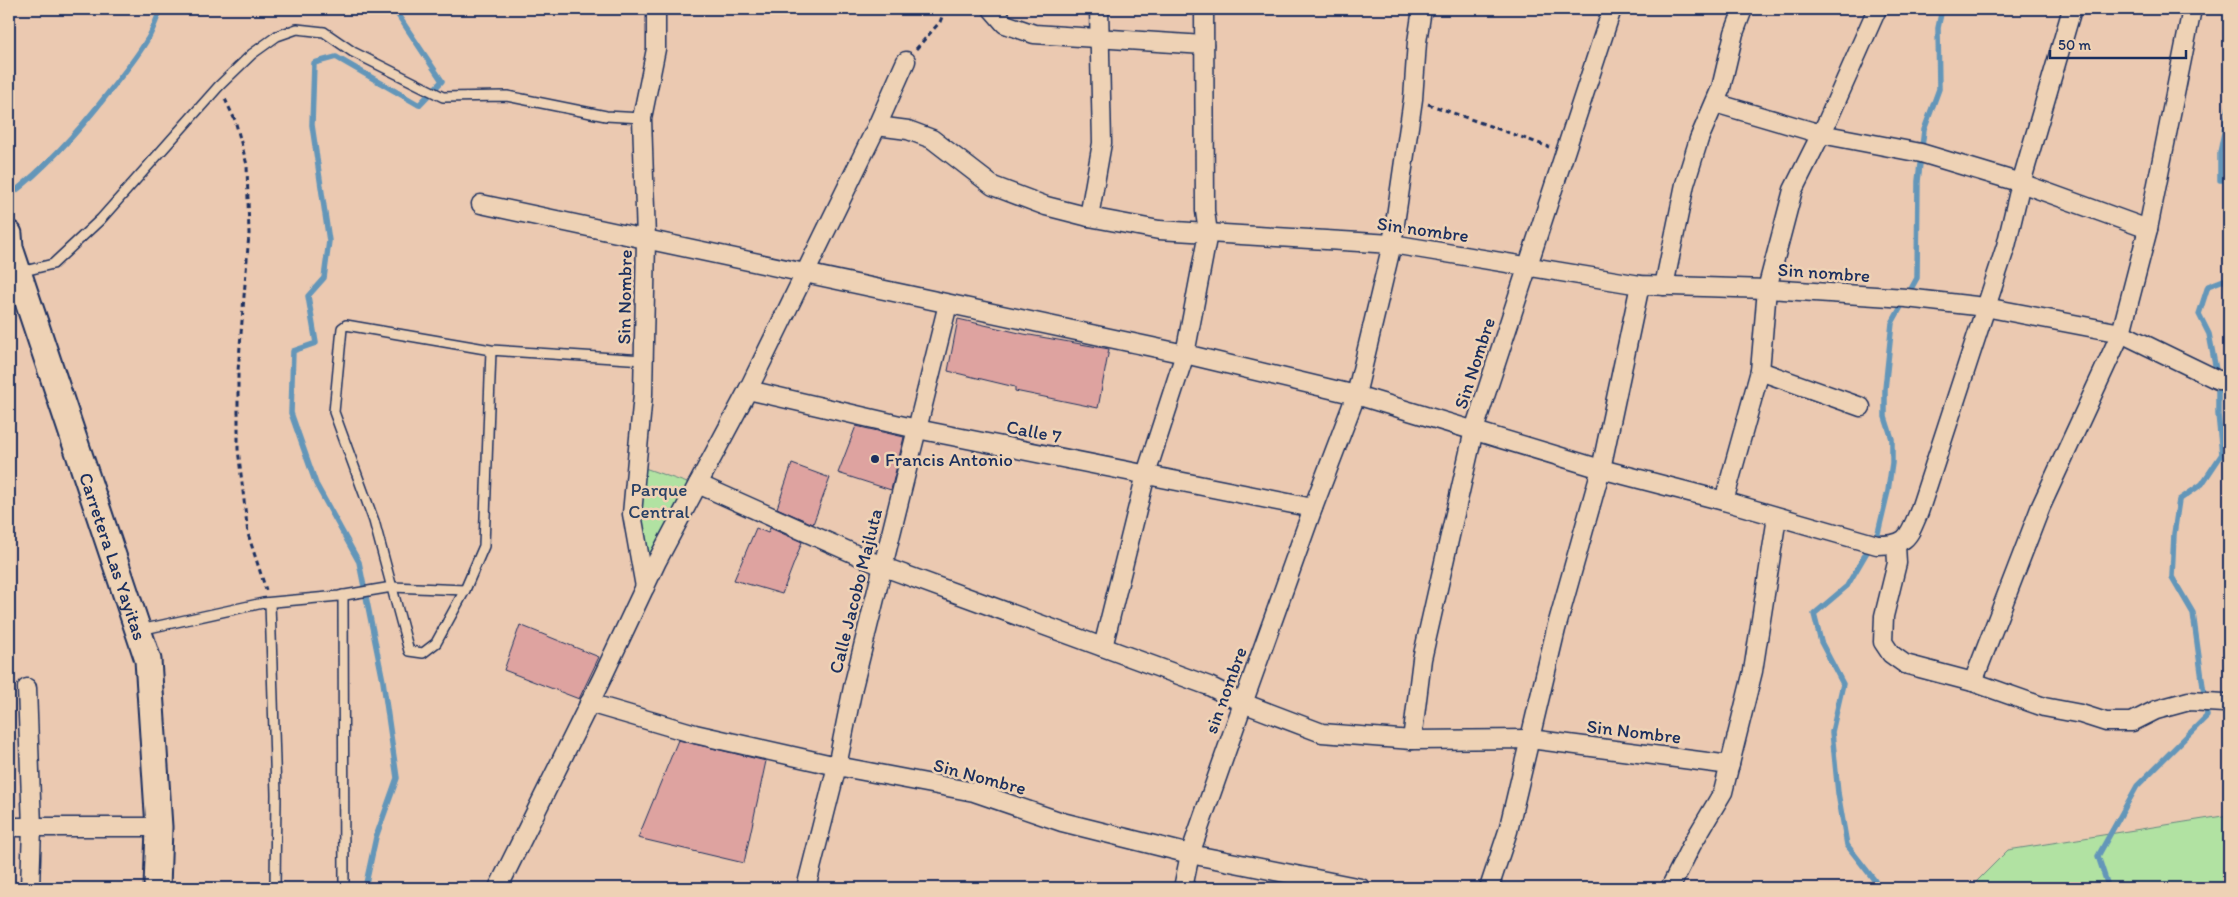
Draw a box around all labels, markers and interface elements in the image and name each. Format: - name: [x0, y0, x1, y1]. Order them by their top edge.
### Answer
- scale bar: [2050, 28, 2187, 60]
- text: 50 m: [2058, 36, 2091, 54]
- street label: Sin nombre: [1376, 212, 1470, 247]
- street label: Sin Nombre: [612, 249, 637, 345]
- street label: Sin nombre: [1777, 258, 1871, 287]
- street label: Sin Nombre: [1449, 314, 1500, 412]
- street label: Calle 7: [1004, 415, 1063, 448]
- place label: Francis Antonio: [885, 448, 1013, 471]
- marker: Francis Antonio: [869, 453, 881, 465]
- street label: Carretera Las Yayitas: [74, 470, 151, 643]
- park label: Parque Central: [628, 478, 690, 523]
- street label: Calle Jacobo Majluta: [824, 506, 887, 676]
- street label: sin nombre: [1199, 644, 1252, 737]
- street label: Sin Nombre: [1585, 714, 1682, 749]
- street label: Sin Nombre: [931, 753, 1029, 800]

